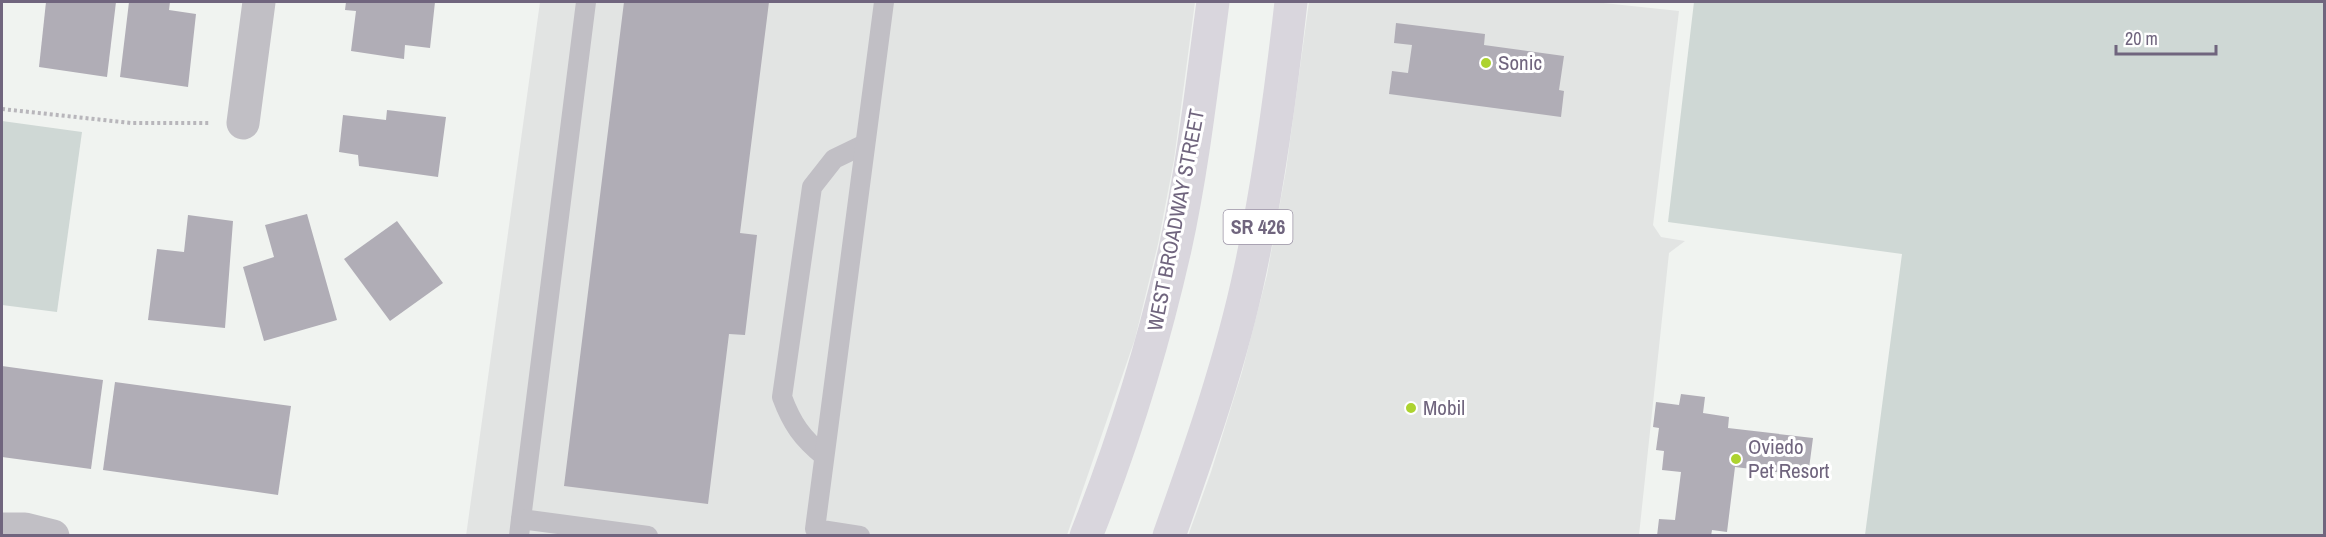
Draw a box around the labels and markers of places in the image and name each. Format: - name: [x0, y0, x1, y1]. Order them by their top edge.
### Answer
- place label: Sonic: [1498, 48, 1542, 77]
- marker: Sonic: [1479, 56, 1493, 70]
- place label: Mobil: [1423, 393, 1465, 422]
- marker: Mobil: [1404, 401, 1418, 415]
- place label: Oviedo Pet Resort: [1748, 432, 1830, 485]
- marker: Oviedo Pet Resort: [1729, 452, 1743, 466]

